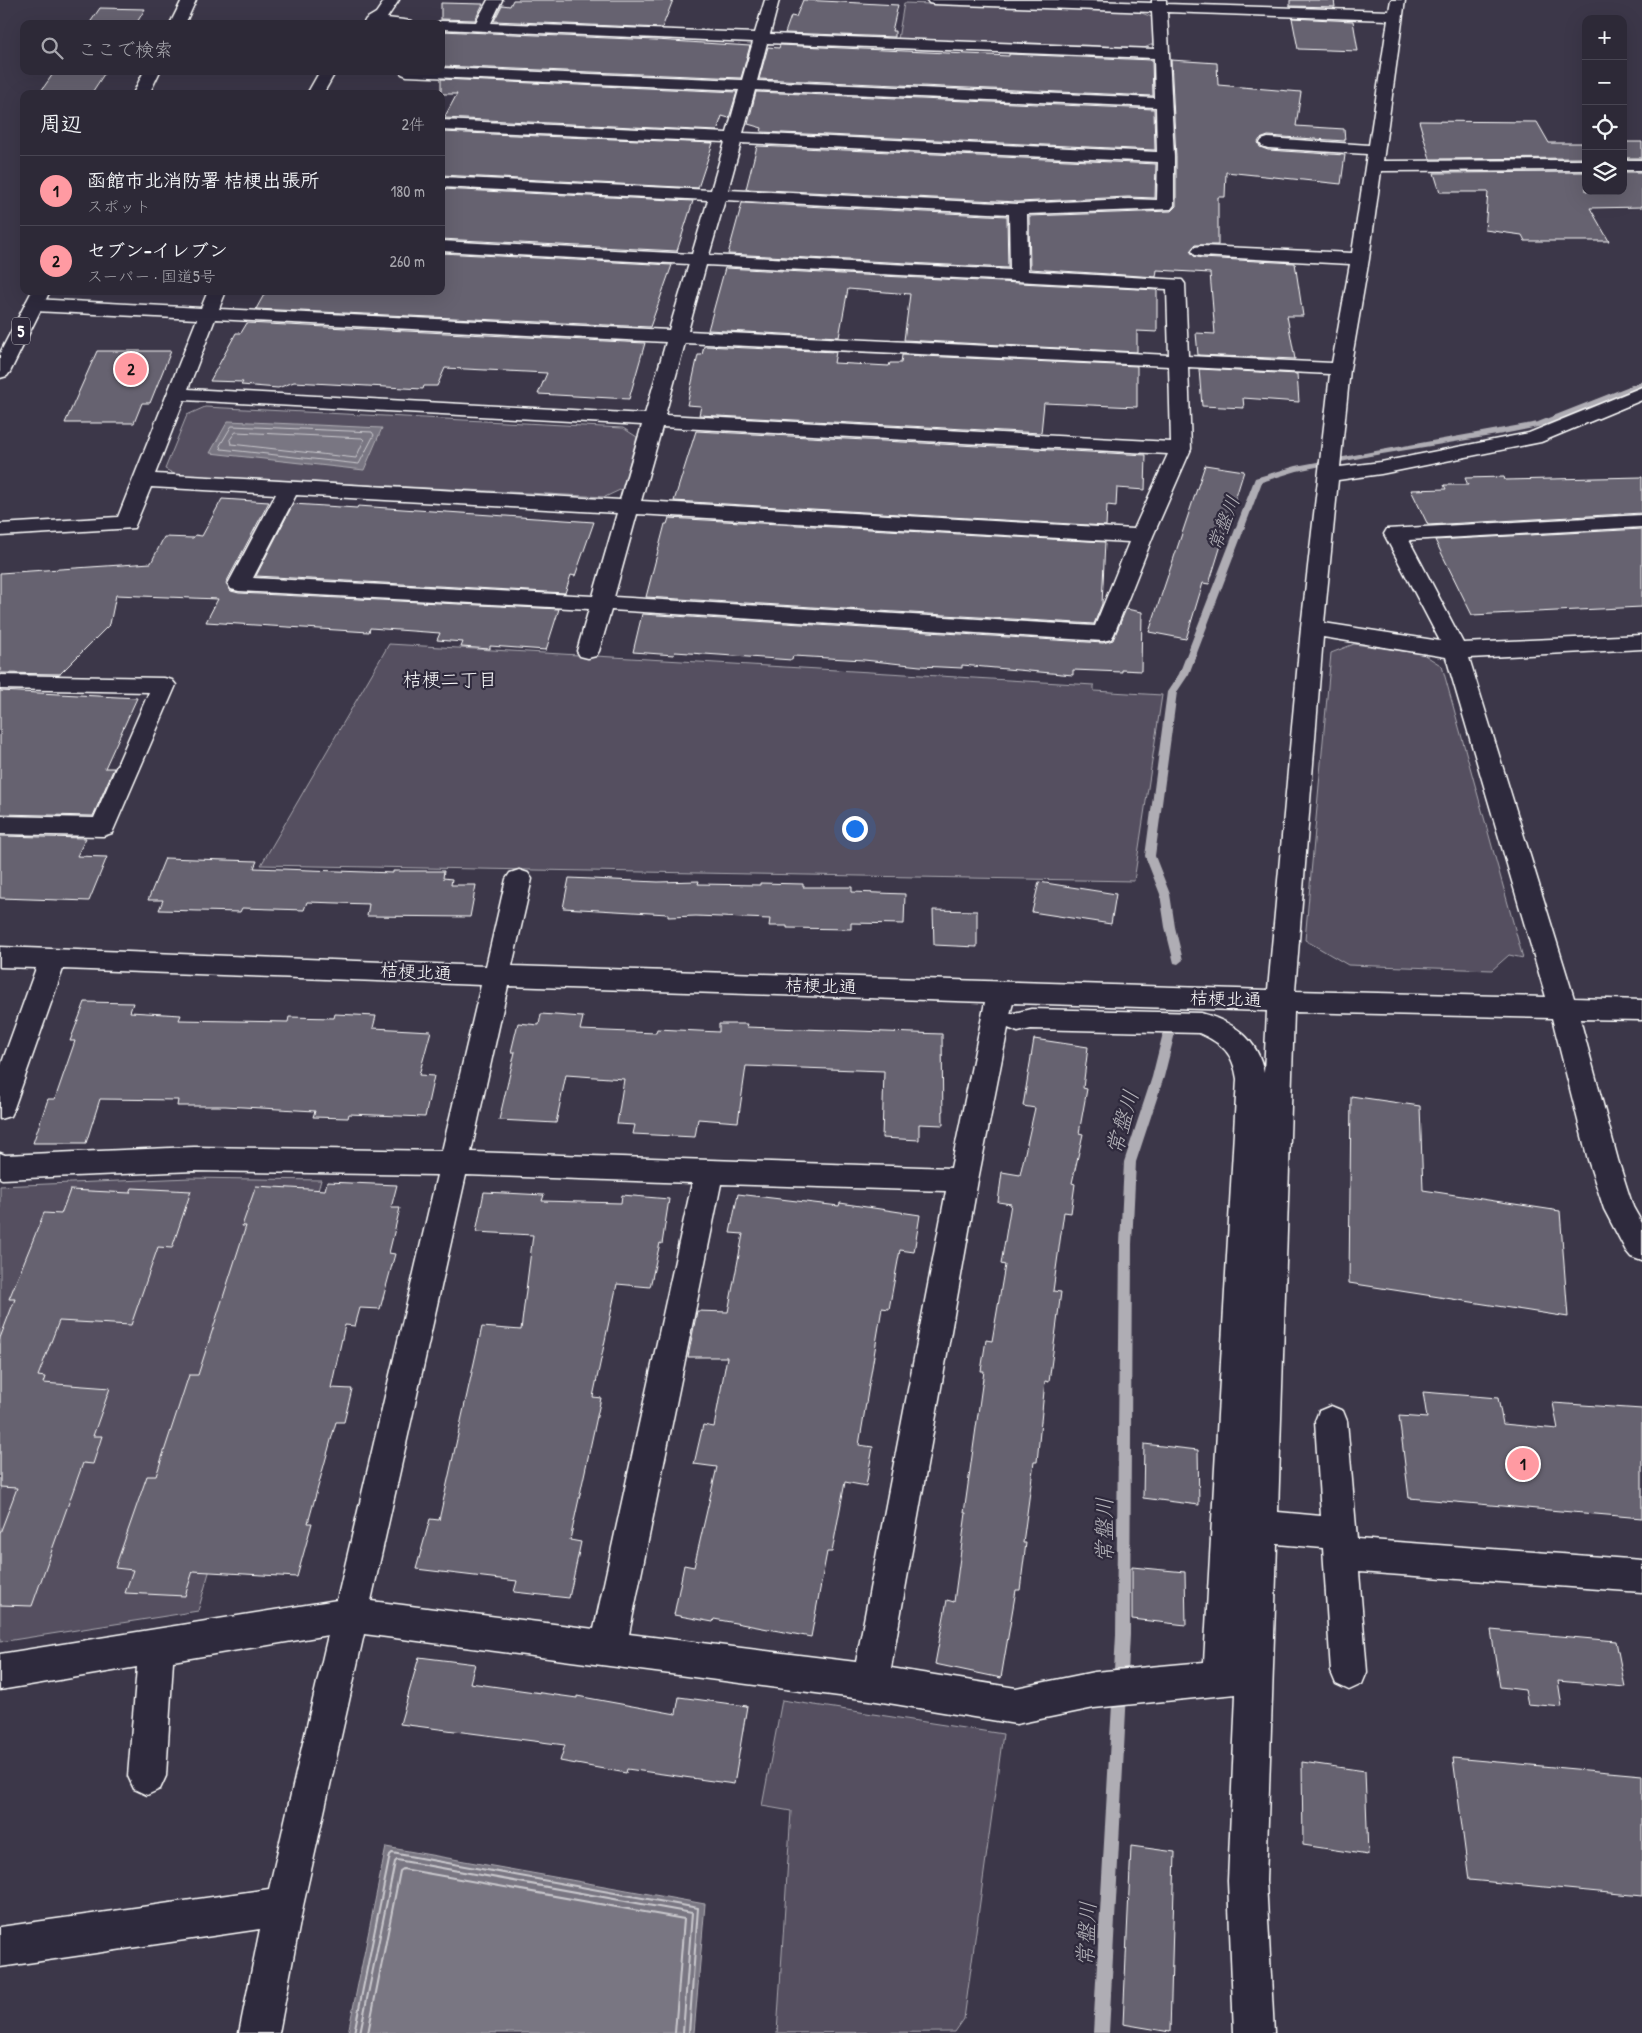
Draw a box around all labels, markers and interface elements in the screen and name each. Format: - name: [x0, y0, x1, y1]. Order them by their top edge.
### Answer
- map controls: [1582, 15, 1627, 195]
- button: +: [1582, 15, 1627, 60]
- search box: [20, 20, 445, 75]
- icon: search: [38, 34, 66, 62]
- text: ここで検索: [78, 36, 173, 62]
- button: −: [1582, 60, 1627, 105]
- button: locate: [1582, 105, 1627, 150]
- text: 周辺: [40, 109, 82, 138]
- text: 2件: [402, 113, 425, 135]
- button: layers: [1582, 150, 1627, 195]
- text: 函館市北消防署 桔梗出張所: [87, 167, 319, 193]
- text: 1: [53, 180, 59, 202]
- text: 180 m: [391, 180, 425, 202]
- text: スポット: [87, 195, 151, 217]
- text: セブン-イレブン: [87, 237, 228, 263]
- text: 2: [52, 250, 60, 272]
- text: 260 m: [389, 250, 425, 272]
- text: スーパー · 国道5号: [87, 265, 216, 287]
- road number: 5: [12, 318, 30, 344]
- pin: 2: [115, 350, 147, 388]
- water label: 常盤川: [1201, 492, 1245, 554]
- district label: 桔梗二丁目: [402, 666, 498, 692]
- your location: [842, 816, 868, 842]
- street label: 桔梗北通: [379, 957, 453, 986]
- street label: 桔梗北通: [785, 972, 857, 999]
- street label: 桔梗北通: [1190, 985, 1262, 1012]
- water label: 常盤川: [1098, 1086, 1146, 1158]
- pin: 1: [1507, 1445, 1539, 1483]
- water label: 常盤川: [1089, 1497, 1119, 1563]
- water label: 常盤川: [1069, 1900, 1103, 1968]

